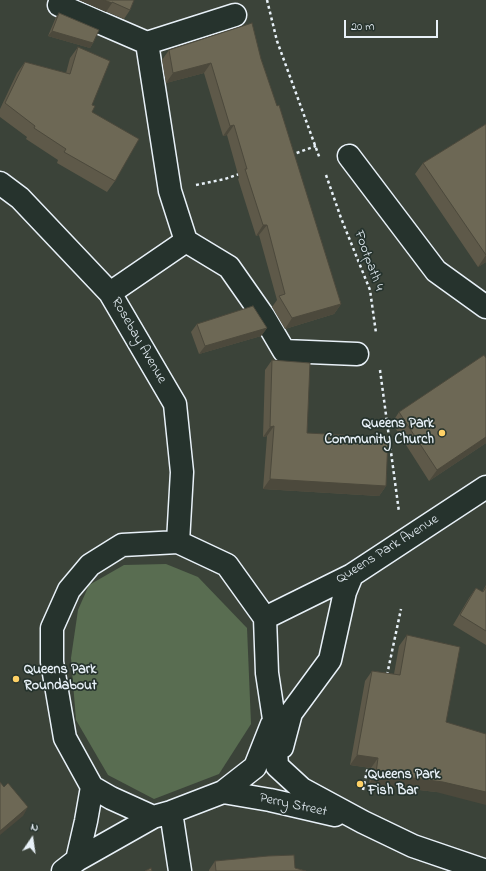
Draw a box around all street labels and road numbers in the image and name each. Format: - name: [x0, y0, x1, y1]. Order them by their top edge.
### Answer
- street label: Footpath 4: [349, 229, 387, 293]
- street label: Rosebay Avenue: [107, 295, 169, 387]
- street label: Queens Park Avenue: [334, 512, 442, 588]
- street label: Perry Street: [258, 791, 328, 821]

